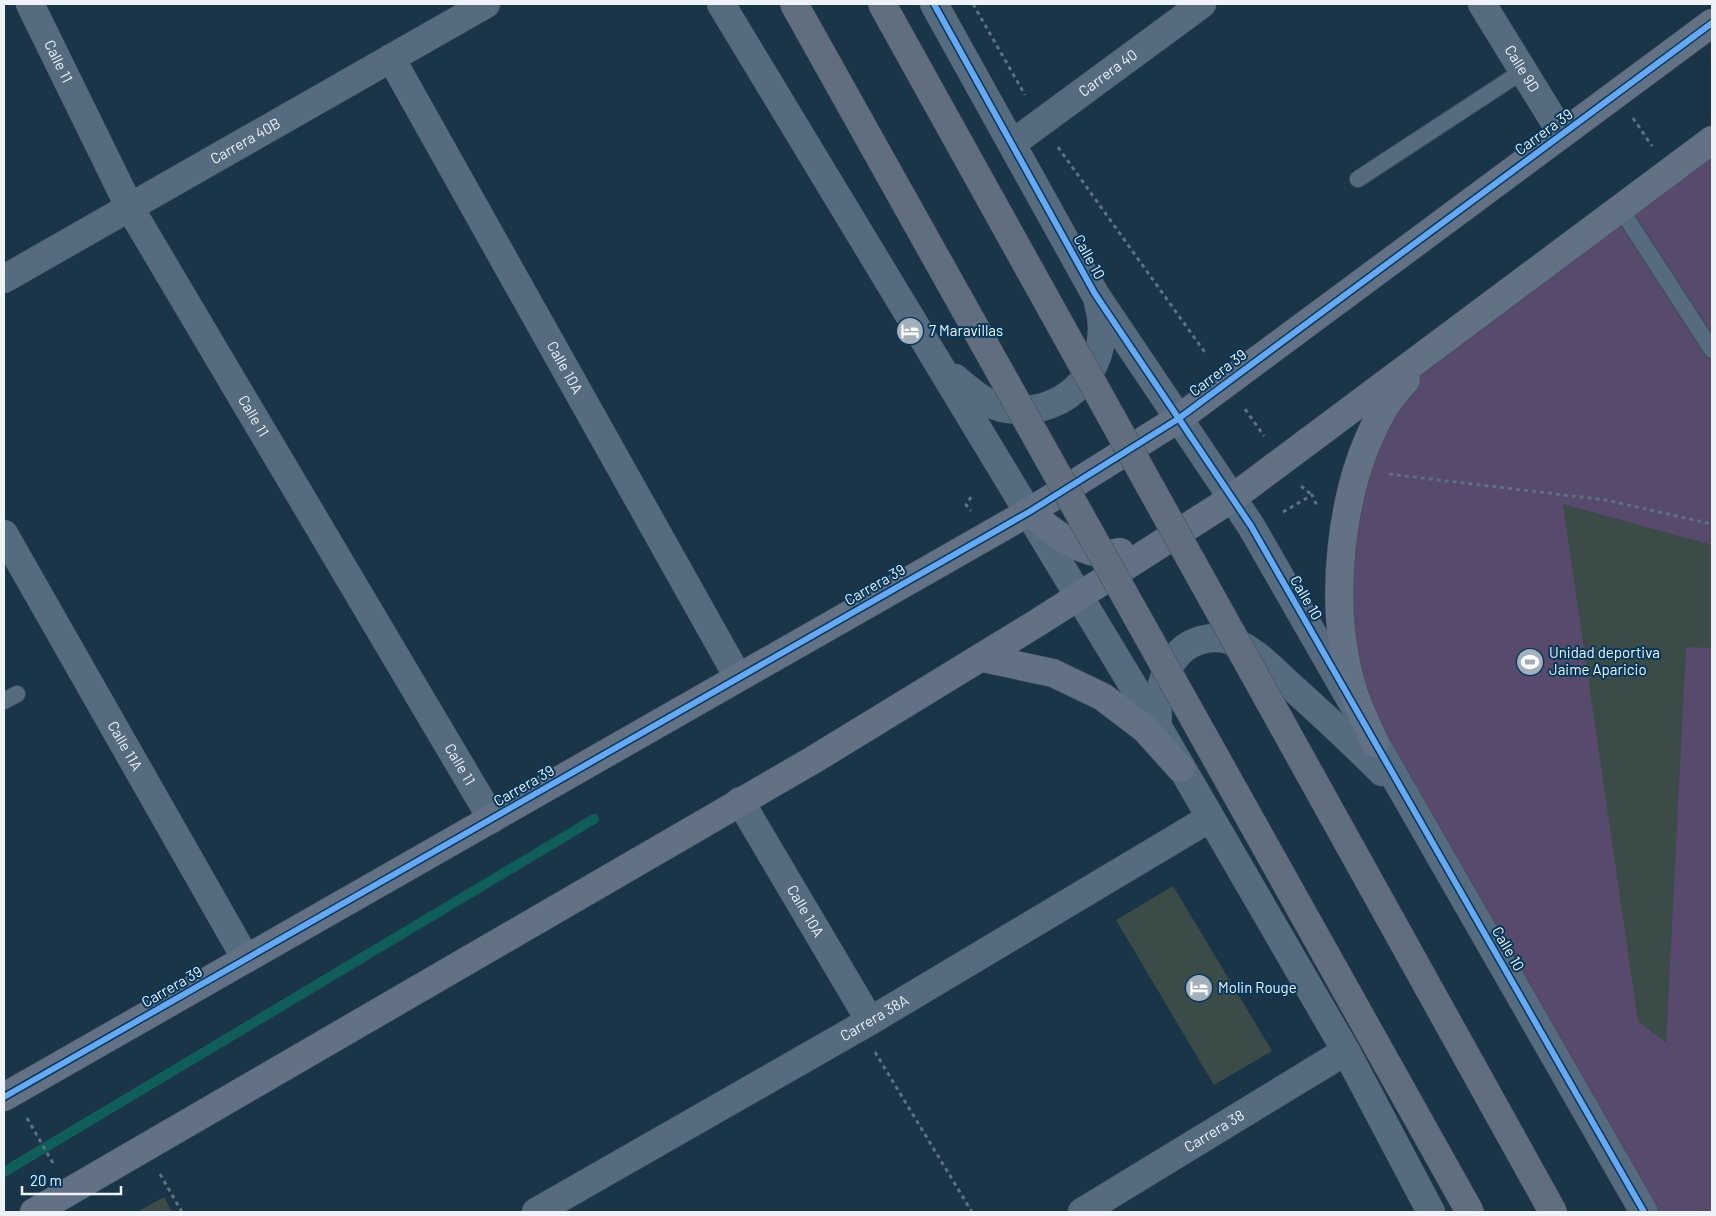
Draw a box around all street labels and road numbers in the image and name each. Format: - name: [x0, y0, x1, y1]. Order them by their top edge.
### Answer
- street label: Calle 11: [41, 37, 77, 85]
- street label: Calle 9D: [1501, 41, 1544, 95]
- street label: Carrera 40: [1075, 45, 1140, 100]
- street label: Carrera 39: [1511, 104, 1576, 158]
- street label: Carrera 40B: [207, 113, 283, 167]
- street label: Calle 10: [1070, 231, 1109, 282]
- street label: Calle 10A: [544, 338, 587, 397]
- street label: Carrera 39: [1185, 345, 1250, 400]
- street label: Calle 11: [235, 392, 273, 440]
- street label: Carrera 39: [841, 560, 908, 609]
- street label: Calle 10: [1287, 572, 1327, 623]
- street label: Calle 11A: [104, 718, 147, 774]
- street label: Calle 11: [441, 740, 480, 788]
- street label: Carrera 39: [490, 761, 557, 810]
- street label: Calle 10A: [784, 881, 828, 940]
- street label: Calle 10: [1489, 923, 1529, 974]
- street label: Carrera 39: [138, 962, 205, 1011]
- street label: Carrera 38A: [836, 990, 911, 1044]
- street label: Carrera 38: [1180, 1105, 1247, 1156]

